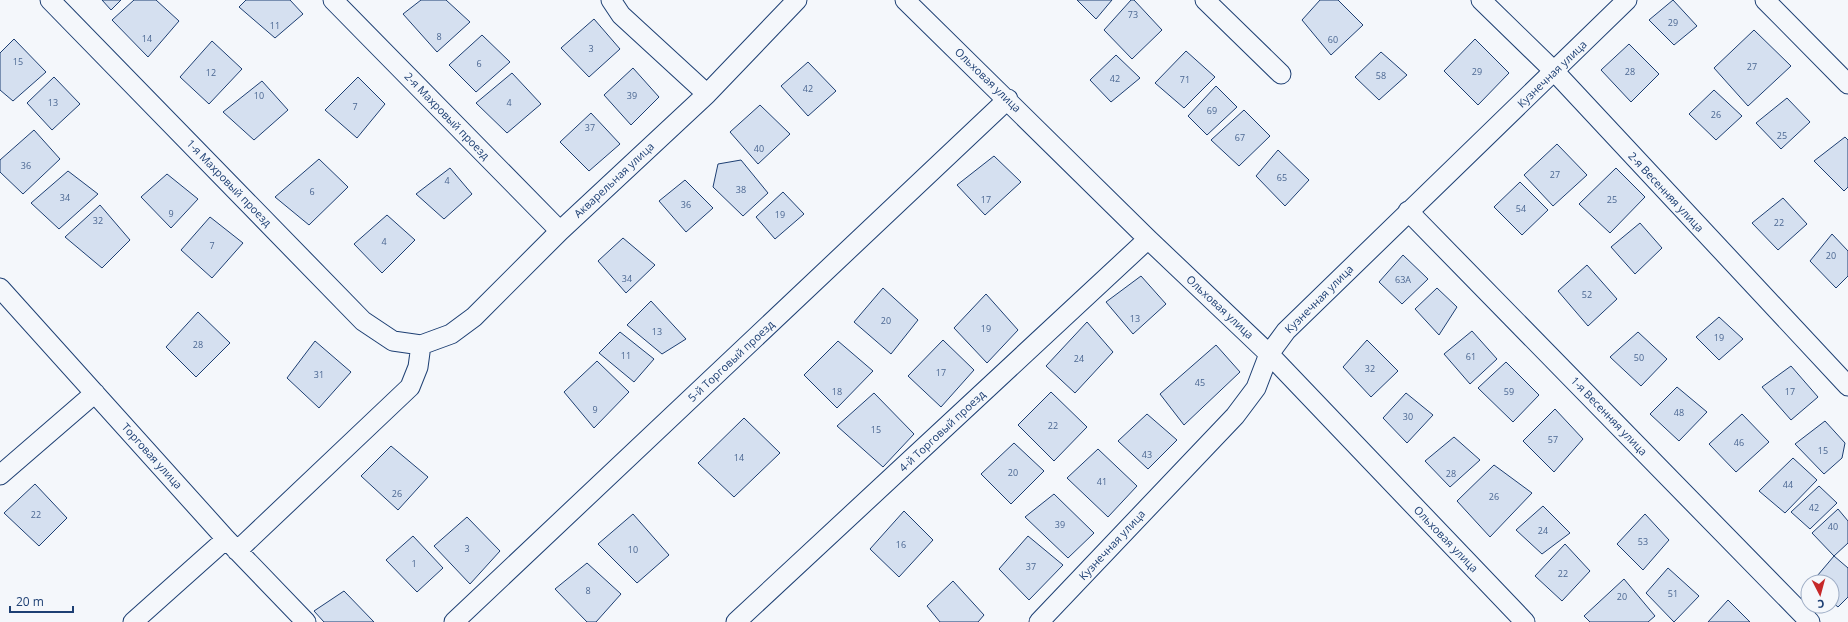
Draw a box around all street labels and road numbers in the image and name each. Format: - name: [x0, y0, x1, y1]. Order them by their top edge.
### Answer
- street label: Кузнечная улица: [1514, 37, 1590, 111]
- street label: Ольховая улица: [952, 44, 1025, 115]
- street label: 2-я Махровый проезд: [402, 69, 494, 163]
- street label: 1-я Махровый проезд: [184, 136, 276, 230]
- street label: Акварельная улица: [570, 138, 657, 221]
- street label: 2-я Весенняя улица: [1625, 148, 1707, 235]
- street label: Кузнечная улица: [1281, 261, 1356, 336]
- street label: Ольховая улица: [1183, 272, 1257, 342]
- street label: 5-й Торговый проезд: [684, 316, 778, 405]
- street label: 1-я Весенняя улица: [1568, 373, 1651, 458]
- street label: 4-й Торговый проезд: [895, 386, 989, 475]
- street label: Торговая улица: [119, 419, 186, 492]
- street label: Ольховая улица: [1411, 502, 1482, 575]
- street label: Кузнечная улица: [1075, 506, 1148, 583]

